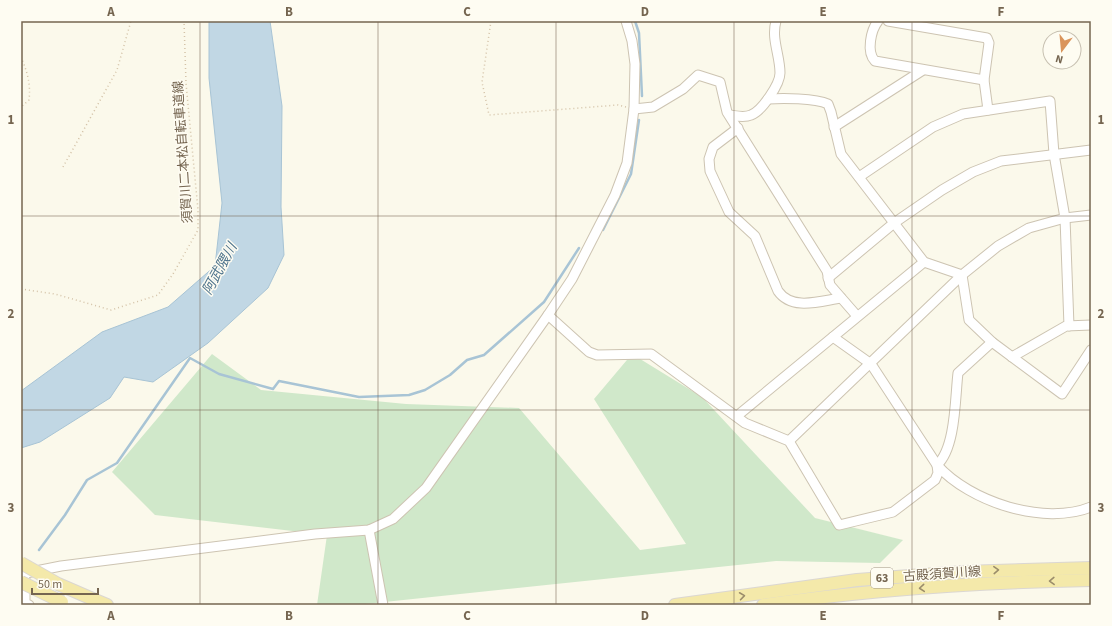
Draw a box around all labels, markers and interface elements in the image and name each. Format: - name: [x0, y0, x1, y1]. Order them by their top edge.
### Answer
- text: A: [106, 3, 115, 21]
- text: B: [285, 3, 293, 21]
- text: C: [463, 3, 471, 21]
- text: D: [641, 3, 649, 21]
- text: E: [819, 3, 827, 21]
- text: F: [998, 3, 1005, 21]
- north arrow: [1042, 30, 1082, 70]
- text: N: [1054, 51, 1065, 67]
- street label: 須賀川二本松自転車道線: [169, 80, 197, 224]
- text: 1: [8, 111, 15, 129]
- text: 1: [1098, 111, 1105, 129]
- water label: 阿武隈川: [198, 238, 243, 298]
- text: 2: [8, 305, 15, 323]
- text: 2: [1098, 305, 1105, 323]
- text: 3: [8, 499, 15, 517]
- text: 3: [1098, 499, 1105, 517]
- street label: 古殿須賀川線: [902, 562, 982, 586]
- one-way arrow: [993, 566, 999, 575]
- road number: 63: [871, 568, 893, 588]
- scale bar: [32, 570, 98, 596]
- text: 50 m: [38, 576, 62, 593]
- one-way arrow: [1049, 577, 1055, 585]
- one-way arrow: [919, 583, 925, 592]
- one-way arrow: [738, 591, 745, 600]
- text: A: [106, 607, 115, 625]
- text: B: [285, 607, 293, 625]
- text: C: [463, 607, 471, 625]
- text: D: [641, 607, 649, 625]
- text: E: [819, 607, 827, 625]
- text: F: [998, 607, 1005, 625]

